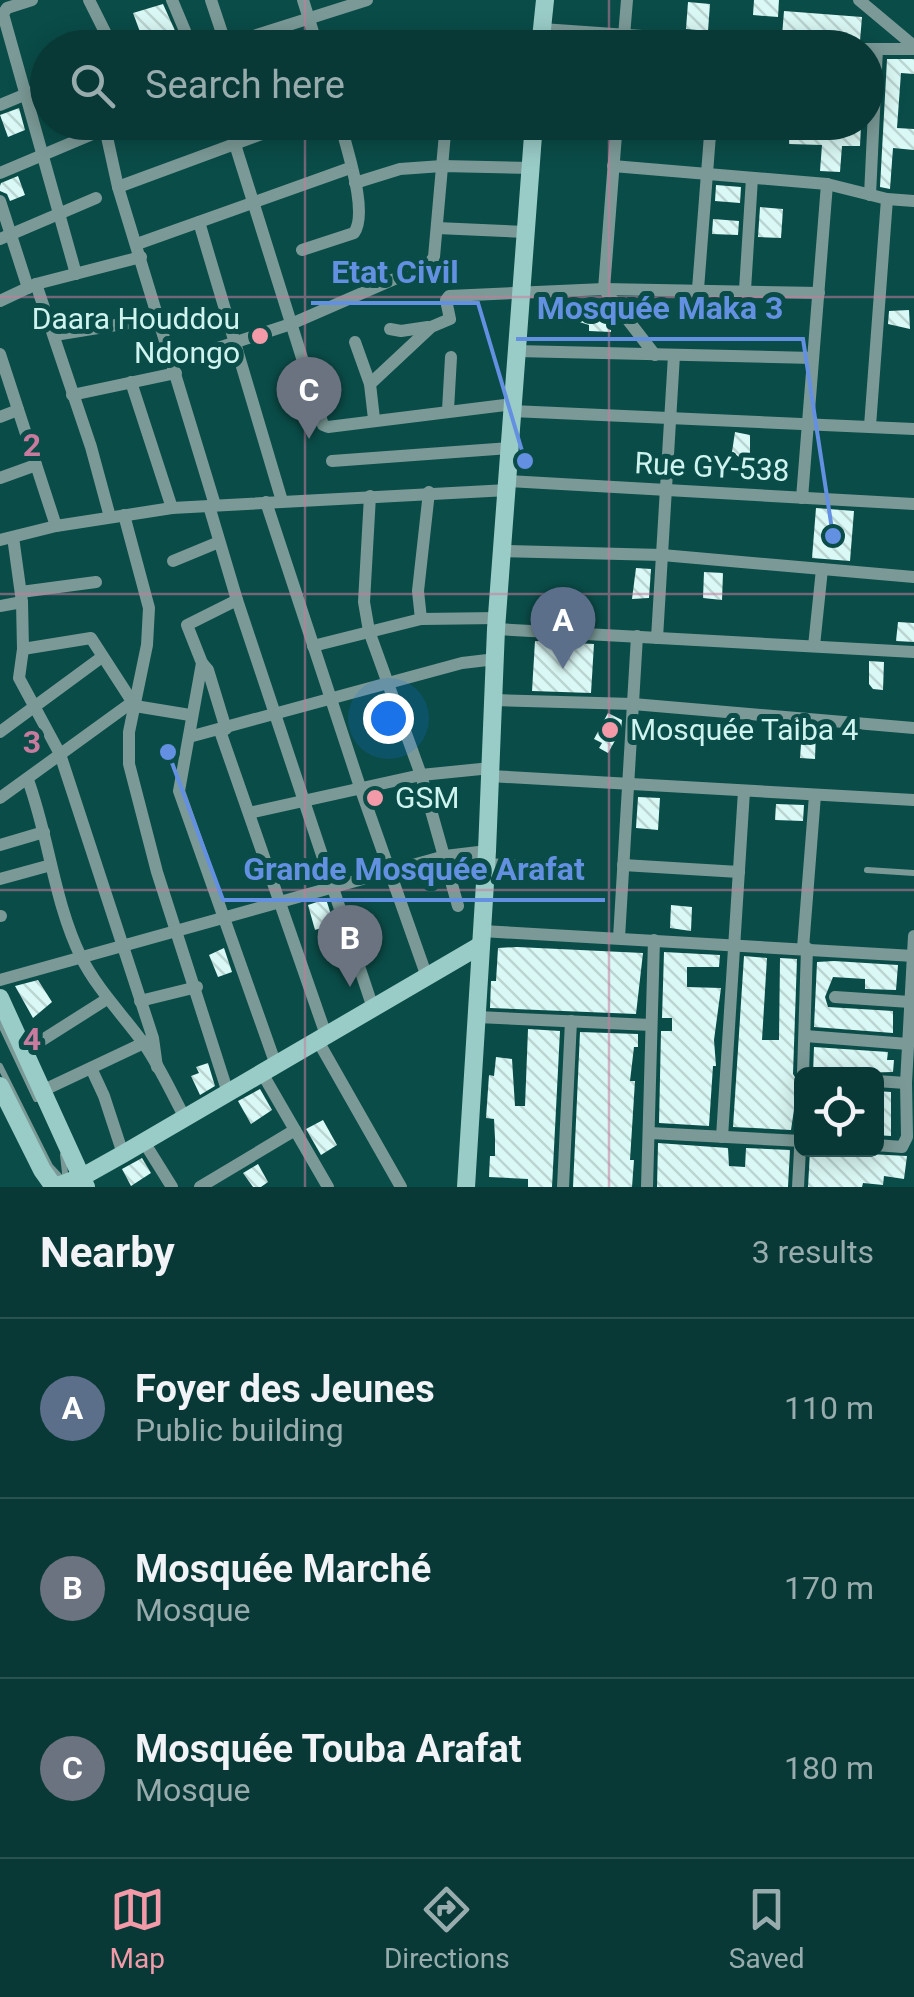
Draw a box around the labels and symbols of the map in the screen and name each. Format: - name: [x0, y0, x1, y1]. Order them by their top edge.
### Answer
- callout: Etat Civil: [311, 241, 478, 303]
- text: Etat Civil: [331, 253, 459, 291]
- callout: Mosquée Maka 3: [516, 277, 803, 339]
- text: Mosquée Maka 3: [537, 289, 783, 327]
- place label: Daara Houddou Ndongo: [32, 301, 240, 370]
- marker: Daara Houddou Ndongo: [249, 325, 271, 347]
- pin: C: [276, 356, 342, 439]
- text: 2: [23, 426, 41, 464]
- street label: Rue GY-538: [634, 445, 790, 488]
- pin: A: [530, 586, 596, 669]
- your location: [363, 693, 414, 744]
- place label: Mosquée Taiba 4: [630, 712, 859, 747]
- marker: Mosquée Taiba 4: [599, 719, 621, 741]
- text: 3: [23, 723, 41, 761]
- place label: GSM: [395, 780, 459, 815]
- marker: GSM: [364, 787, 386, 809]
- callout: Grande Mosquée Arafat: [223, 838, 605, 900]
- text: Grande Mosquée Arafat: [243, 850, 585, 888]
- pin: B: [318, 904, 382, 987]
- text: 4: [23, 1020, 41, 1058]

